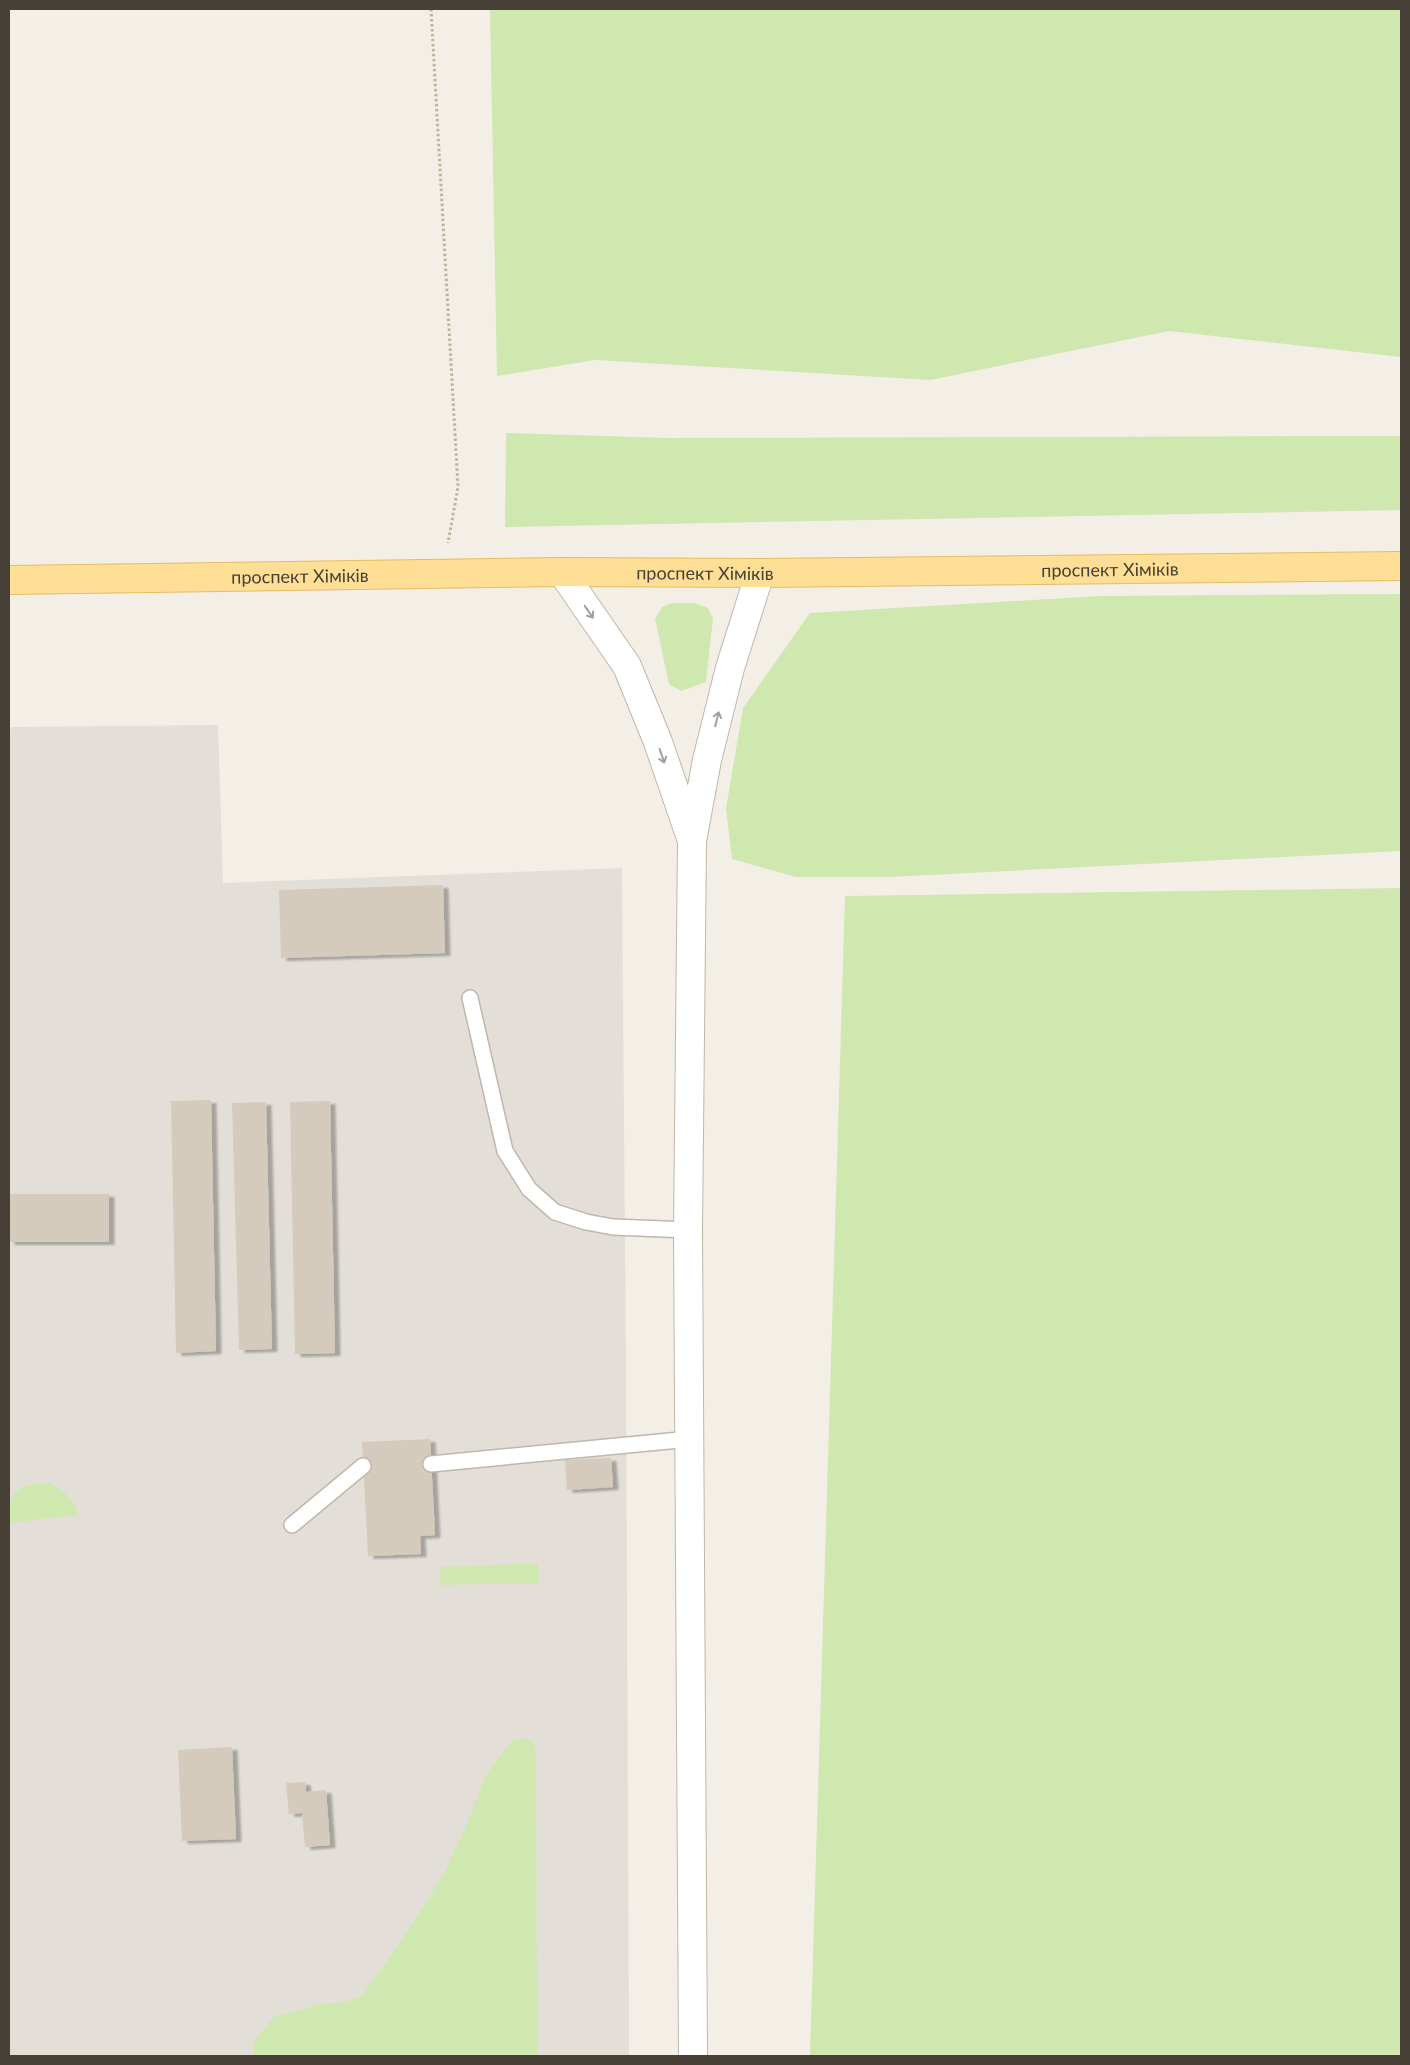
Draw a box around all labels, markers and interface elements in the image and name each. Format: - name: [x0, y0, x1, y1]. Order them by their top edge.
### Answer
- street label: проспект Хіміків: [1041, 557, 1179, 581]
- street label: проспект Хіміків: [636, 561, 774, 584]
- street label: проспект Хіміків: [231, 564, 369, 588]
- one-way arrow: [584, 605, 594, 619]
- one-way arrow: [713, 712, 722, 728]
- one-way arrow: [658, 748, 668, 764]

